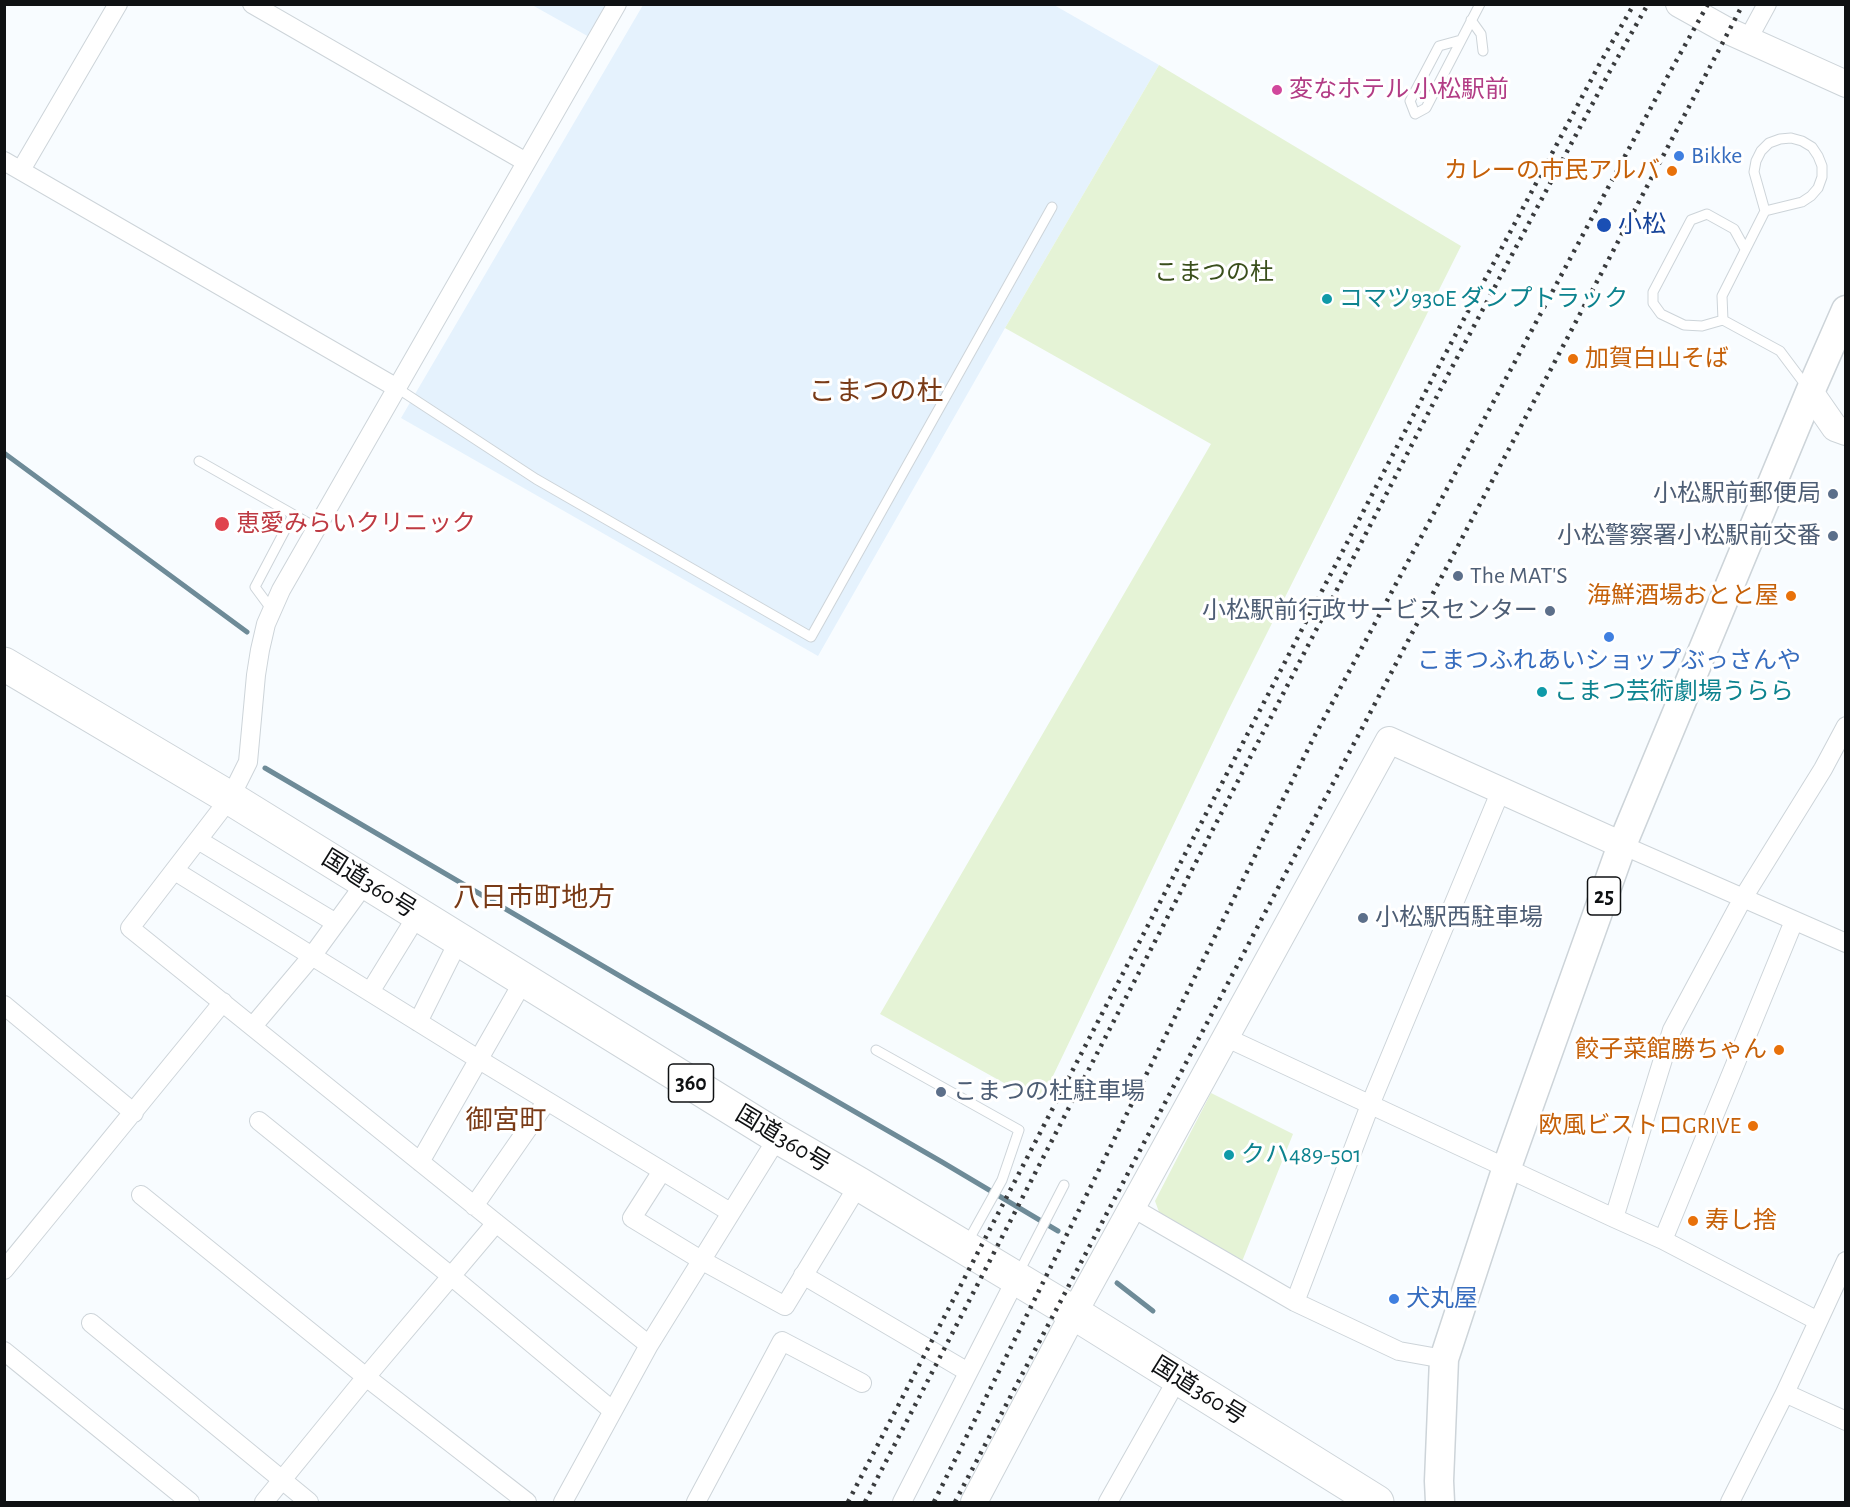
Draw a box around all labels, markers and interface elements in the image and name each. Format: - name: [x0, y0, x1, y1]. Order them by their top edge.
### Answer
- place label: 変なホテル 小松駅前: [1289, 76, 1509, 104]
- marker: 変なホテル 小松駅前: [1270, 83, 1284, 97]
- place label: Bikke: [1691, 142, 1742, 170]
- marker: Bikke: [1672, 149, 1686, 163]
- place label: カレーの市民アルバ: [1444, 157, 1660, 185]
- marker: カレーの市民アルバ: [1665, 164, 1679, 178]
- place label: 小松: [1618, 211, 1666, 239]
- marker: 小松: [1595, 216, 1613, 234]
- park label: こまつの杜: [1154, 259, 1274, 287]
- place label: コマツ930E ダンプトラック: [1339, 285, 1628, 313]
- marker: コマツ930E ダンプトラック: [1320, 292, 1334, 306]
- place label: 加賀白山そば: [1585, 345, 1729, 373]
- marker: 加賀白山そば: [1566, 352, 1580, 366]
- district label: こまつの杜: [809, 376, 943, 408]
- place label: 小松駅前郵便局: [1653, 480, 1821, 508]
- marker: 小松駅前郵便局: [1826, 487, 1840, 501]
- place label: 恵愛みらいクリニック: [236, 510, 476, 538]
- marker: 恵愛みらいクリニック: [213, 515, 231, 533]
- place label: 小松警察署小松駅前交番: [1557, 522, 1821, 550]
- marker: 小松警察署小松駅前交番: [1826, 529, 1840, 543]
- place label: The MAT'S: [1470, 562, 1568, 590]
- marker: The MAT'S: [1451, 569, 1465, 583]
- place label: 海鮮酒場おとと屋: [1587, 582, 1779, 610]
- marker: 海鮮酒場おとと屋: [1784, 589, 1798, 603]
- place label: 小松駅前行政サービスセンター: [1202, 597, 1538, 625]
- marker: 小松駅前行政サービスセンター: [1543, 604, 1557, 618]
- marker: こまつふれあいショップぶっさんや: [1602, 630, 1616, 644]
- place label: こまつふれあいショップぶっさんや: [1417, 647, 1801, 675]
- place label: こまつ芸術劇場うらら: [1554, 678, 1794, 706]
- marker: こまつ芸術劇場うらら: [1535, 685, 1549, 699]
- street label: 国道360号: [316, 844, 422, 924]
- road number: 25: [1588, 877, 1620, 915]
- district label: 八日市町地方: [453, 882, 615, 914]
- place label: 小松駅西駐車場: [1375, 904, 1543, 932]
- marker: 小松駅西駐車場: [1356, 911, 1370, 925]
- place label: 餃子菜館勝ちゃん: [1575, 1036, 1767, 1064]
- marker: 餃子菜館勝ちゃん: [1772, 1043, 1786, 1057]
- road number: 360: [668, 1064, 714, 1102]
- place label: こまつの杜駐車場: [953, 1078, 1145, 1106]
- marker: こまつの杜駐車場: [934, 1085, 948, 1099]
- street label: 国道360号: [730, 1099, 836, 1179]
- district label: 御宮町: [466, 1105, 546, 1137]
- place label: 欧風ビストロGRIVE: [1538, 1112, 1741, 1140]
- marker: 欧風ビストロGRIVE: [1746, 1119, 1760, 1133]
- place label: クハ489-501: [1241, 1141, 1362, 1169]
- marker: クハ489-501: [1222, 1148, 1236, 1162]
- place label: 寿し捨: [1705, 1207, 1777, 1235]
- marker: 寿し捨: [1686, 1214, 1700, 1228]
- place label: 犬丸屋: [1406, 1285, 1478, 1313]
- marker: 犬丸屋: [1387, 1292, 1401, 1306]
- street label: 国道360号: [1146, 1351, 1252, 1431]

